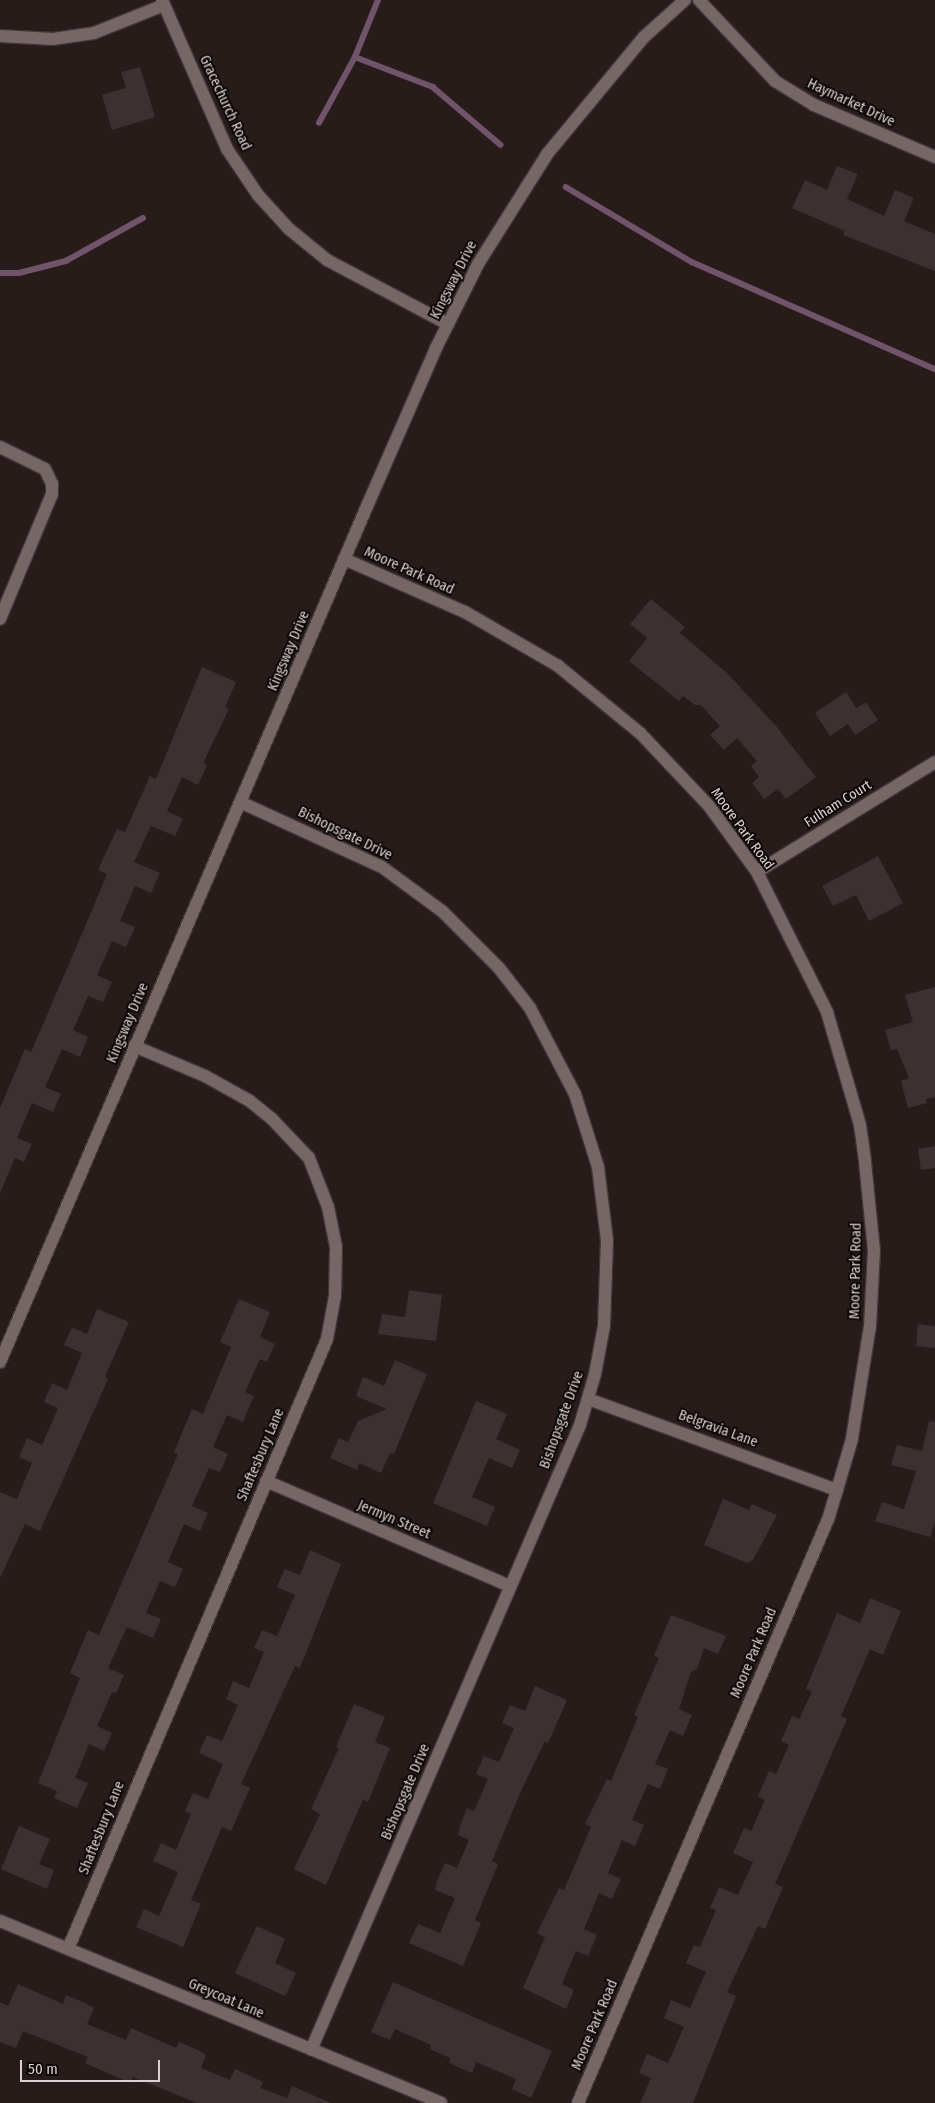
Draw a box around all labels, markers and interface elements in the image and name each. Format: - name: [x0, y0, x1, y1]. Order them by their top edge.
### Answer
- street label: Gracechurch Road: [196, 53, 254, 153]
- street label: Haymarket Drive: [805, 75, 897, 131]
- street label: Kingsway Drive: [427, 238, 481, 322]
- street label: Moore Park Road: [361, 544, 457, 598]
- street label: Kingsway Drive: [265, 608, 313, 694]
- street label: Fulham Court: [801, 777, 875, 831]
- street label: Moore Park Road: [707, 785, 777, 873]
- street label: Bishopsgate Drive: [295, 804, 395, 864]
- street label: Kingsway Drive: [104, 980, 152, 1066]
- street label: Moore Park Road: [847, 1223, 865, 1319]
- street label: Bishopsgate Drive: [537, 1369, 587, 1471]
- street label: Shaftesbury Lane: [234, 1406, 288, 1504]
- street label: Belgravia Lane: [676, 1407, 760, 1451]
- street label: Jermyn Street: [355, 1497, 433, 1543]
- street label: Moore Park Road: [727, 1605, 781, 1701]
- street label: Bishopsgate Drive: [378, 1741, 434, 1843]
- street label: Shaftesbury Lane: [76, 1779, 128, 1877]
- street label: Greycoat Lane: [186, 1976, 266, 2022]
- street label: Moore Park Road: [568, 1977, 622, 2073]
- scale bar: [22, 2050, 162, 2082]
- text: 50 m: [28, 2060, 58, 2078]

